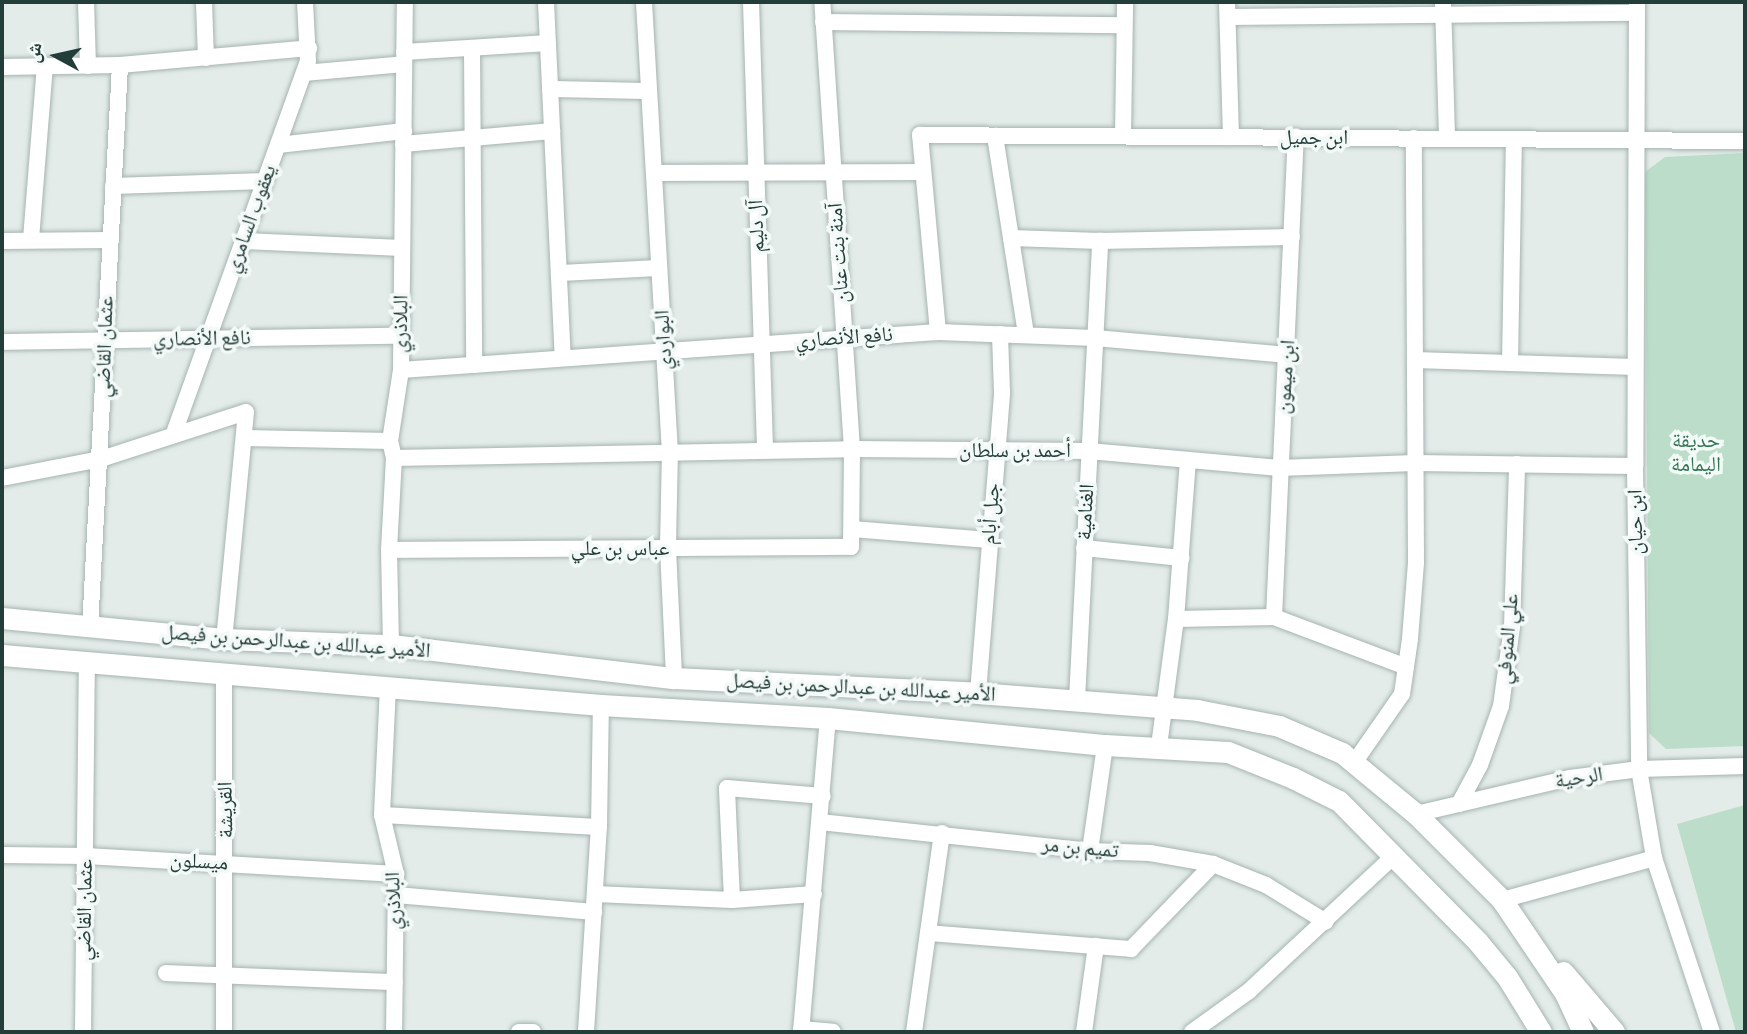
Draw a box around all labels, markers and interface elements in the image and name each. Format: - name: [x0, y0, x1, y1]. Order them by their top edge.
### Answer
- north arrow: [21, 21, 91, 91]
- text: ش: [24, 42, 46, 64]
- street label: ابن جميل: [1280, 125, 1348, 151]
- street label: يعقوب السامري: [220, 161, 282, 277]
- street label: آل دليم: [743, 199, 771, 253]
- street label: آمنة بنت عنان: [823, 202, 855, 304]
- street label: البلاذري: [388, 295, 414, 353]
- street label: عثمان القاضي: [91, 296, 119, 398]
- street label: البواردي: [650, 309, 678, 371]
- street label: نافع الأنصاري: [794, 322, 894, 354]
- street label: نافع الأنصاري: [153, 326, 251, 352]
- street label: ابن ميمون: [1271, 339, 1301, 415]
- park label: حديقة اليمامة: [1671, 428, 1721, 478]
- street label: أحمد بن سلطان: [959, 438, 1071, 464]
- street label: جبل أبام: [976, 482, 1006, 546]
- street label: الغنامية: [1072, 483, 1100, 541]
- street label: ابن حيان: [1623, 489, 1649, 555]
- street label: عباس بن علي: [571, 536, 669, 562]
- street label: علي المنوفي: [1491, 593, 1525, 685]
- street label: الأمير عبدالله بن عبدالرحمن بن فيصل: [161, 620, 431, 664]
- street label: الأمير عبدالله بن عبدالرحمن بن فيصل: [726, 668, 996, 708]
- street label: الرحية: [1553, 762, 1605, 794]
- street label: القريشة: [213, 781, 239, 839]
- street label: تميم بن مر: [1040, 832, 1120, 864]
- street label: ميسلون: [169, 848, 229, 876]
- street label: عثمان القاضي: [72, 859, 98, 961]
- street label: البلاذري: [380, 871, 408, 931]

